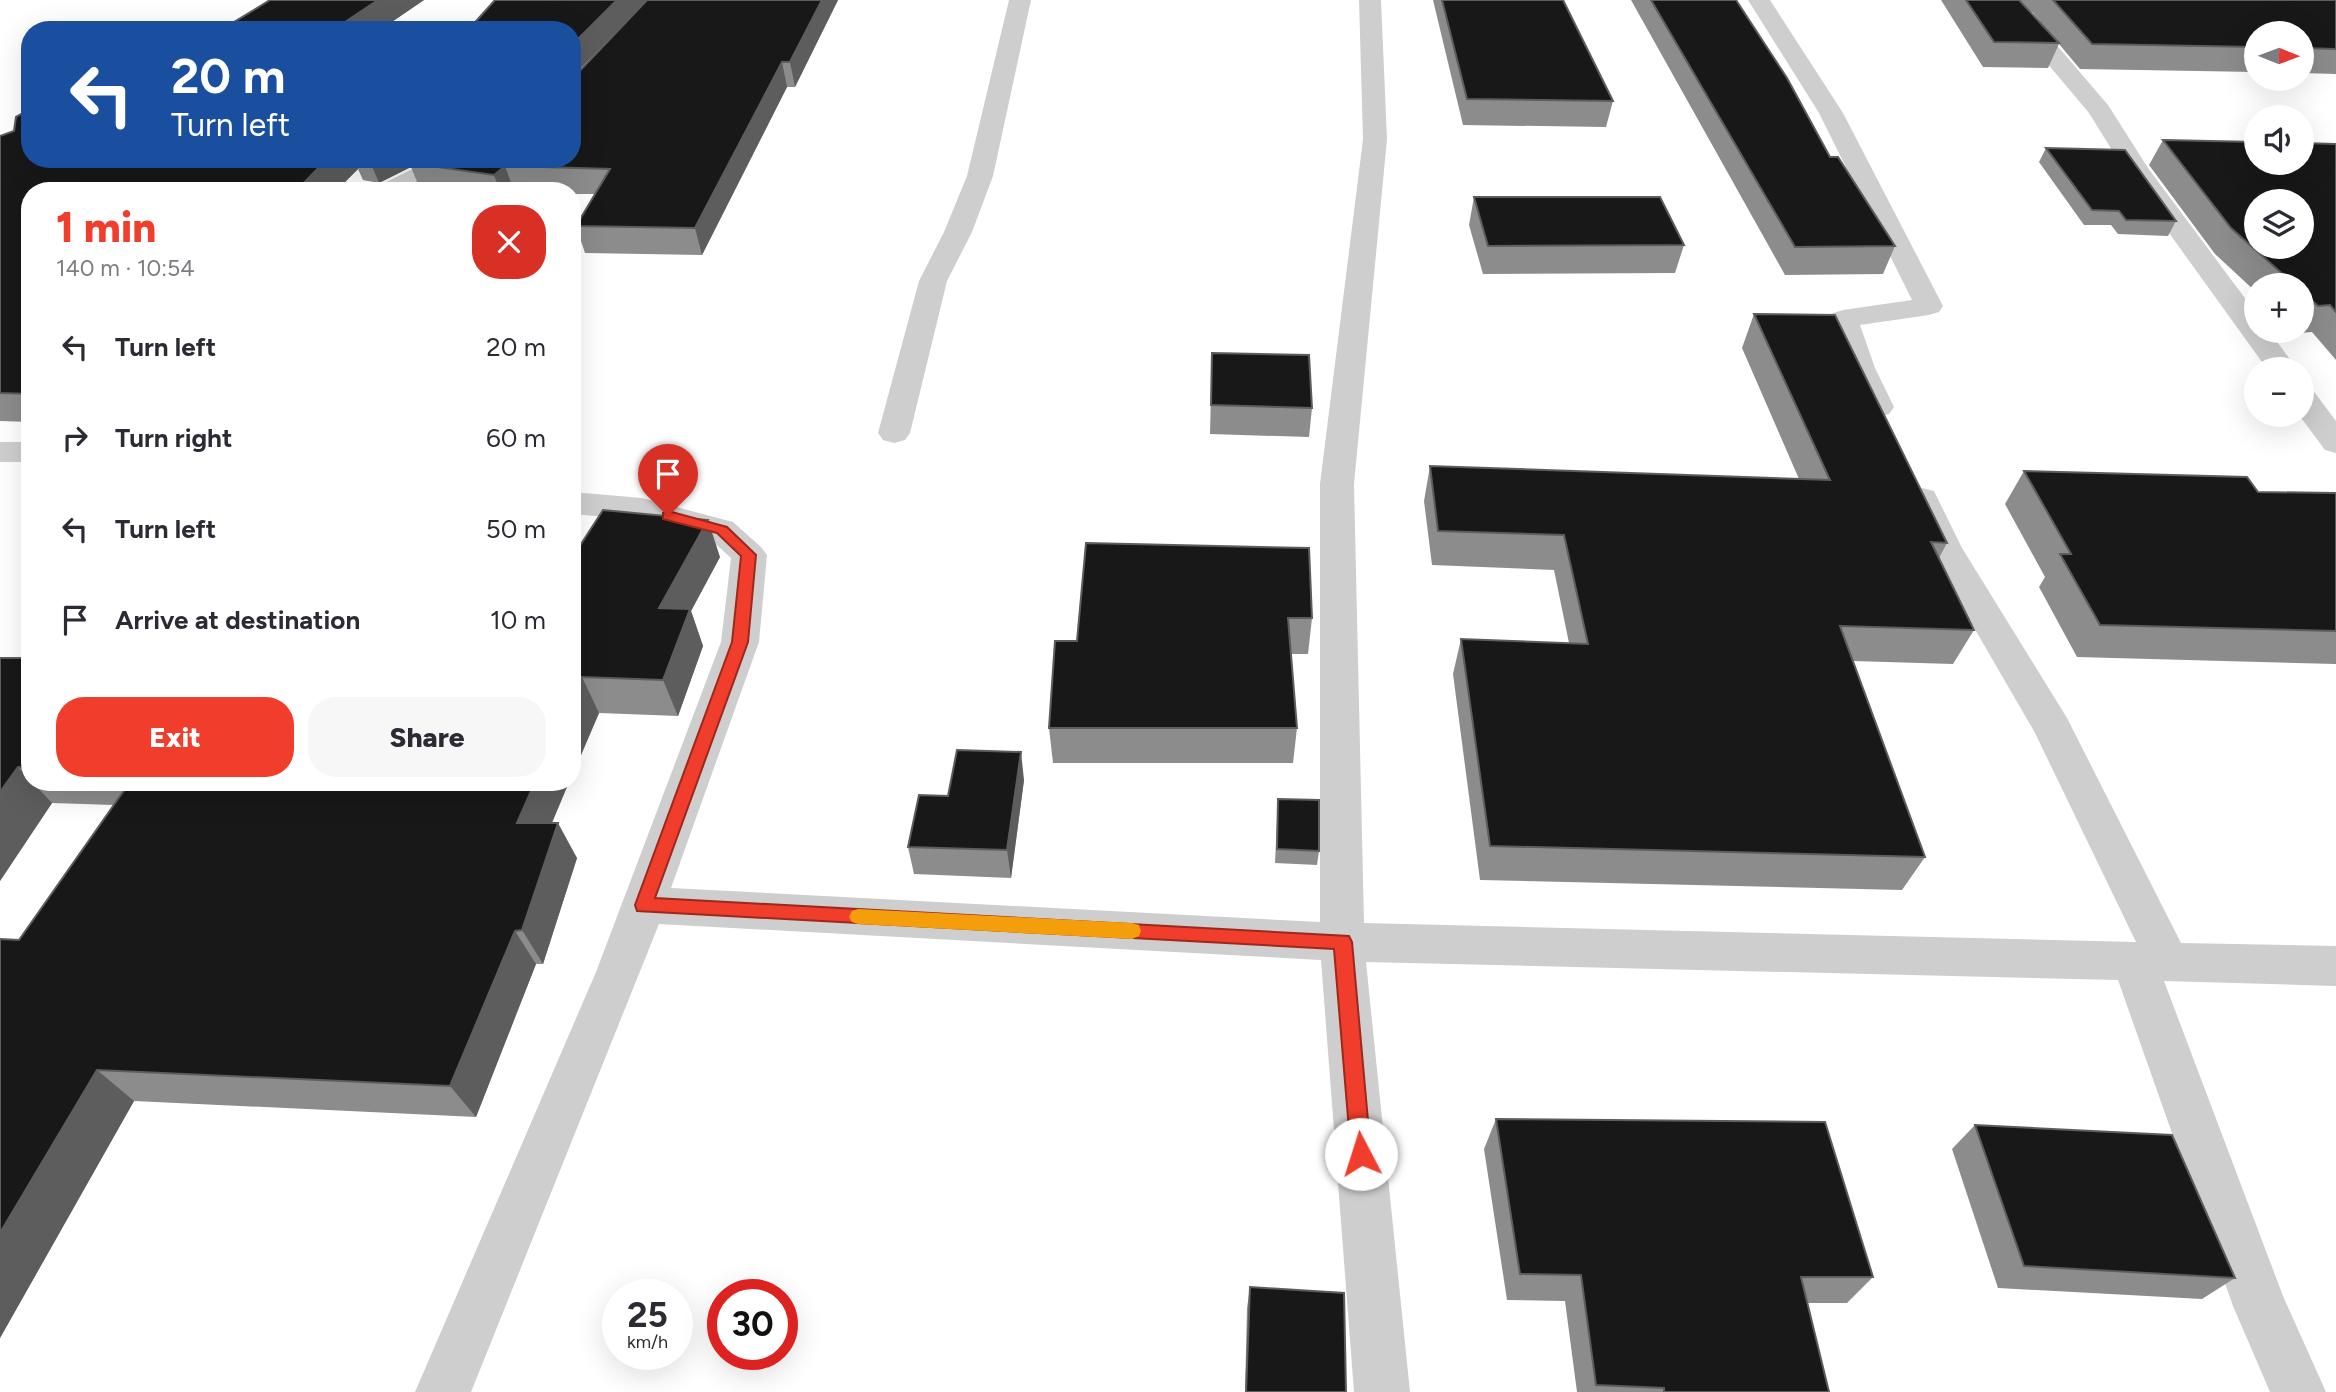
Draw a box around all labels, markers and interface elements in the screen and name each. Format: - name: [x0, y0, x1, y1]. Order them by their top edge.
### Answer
- north arrow: [2244, 21, 2314, 91]
- map controls: [2244, 21, 2314, 427]
- text: 20 m: [171, 46, 286, 105]
- icon: left: [56, 49, 147, 140]
- button: sound: [2244, 105, 2314, 175]
- text: Turn left: [171, 106, 290, 144]
- button: layers: [2244, 189, 2314, 259]
- text: 1 min: [56, 202, 156, 253]
- button: close: [472, 205, 546, 279]
- text: 140 m · 10:54: [56, 254, 195, 282]
- button: +: [2244, 273, 2314, 343]
- icon: left: [56, 328, 94, 366]
- text: Turn left: [115, 331, 216, 363]
- text: 20 m: [486, 331, 546, 363]
- button: −: [2244, 357, 2314, 427]
- icon: right: [56, 419, 94, 457]
- text: Turn right: [115, 422, 232, 454]
- text: 60 m: [486, 422, 546, 454]
- pin: [638, 444, 698, 516]
- icon: arrive: [649, 455, 687, 493]
- icon: left: [56, 510, 94, 548]
- text: Turn left: [115, 513, 216, 545]
- text: 50 m: [486, 513, 546, 545]
- icon: arrive: [56, 601, 94, 639]
- text: Arrive at destination: [115, 604, 360, 636]
- text: 10 m: [490, 604, 546, 636]
- button: Exit: [56, 697, 294, 777]
- button: Share: [308, 697, 546, 777]
- position arrow: [1324, 1117, 1398, 1191]
- speed limit sign: 30: [707, 1279, 798, 1370]
- text: 25: [627, 1294, 668, 1336]
- text: km/h: [627, 1331, 668, 1353]

